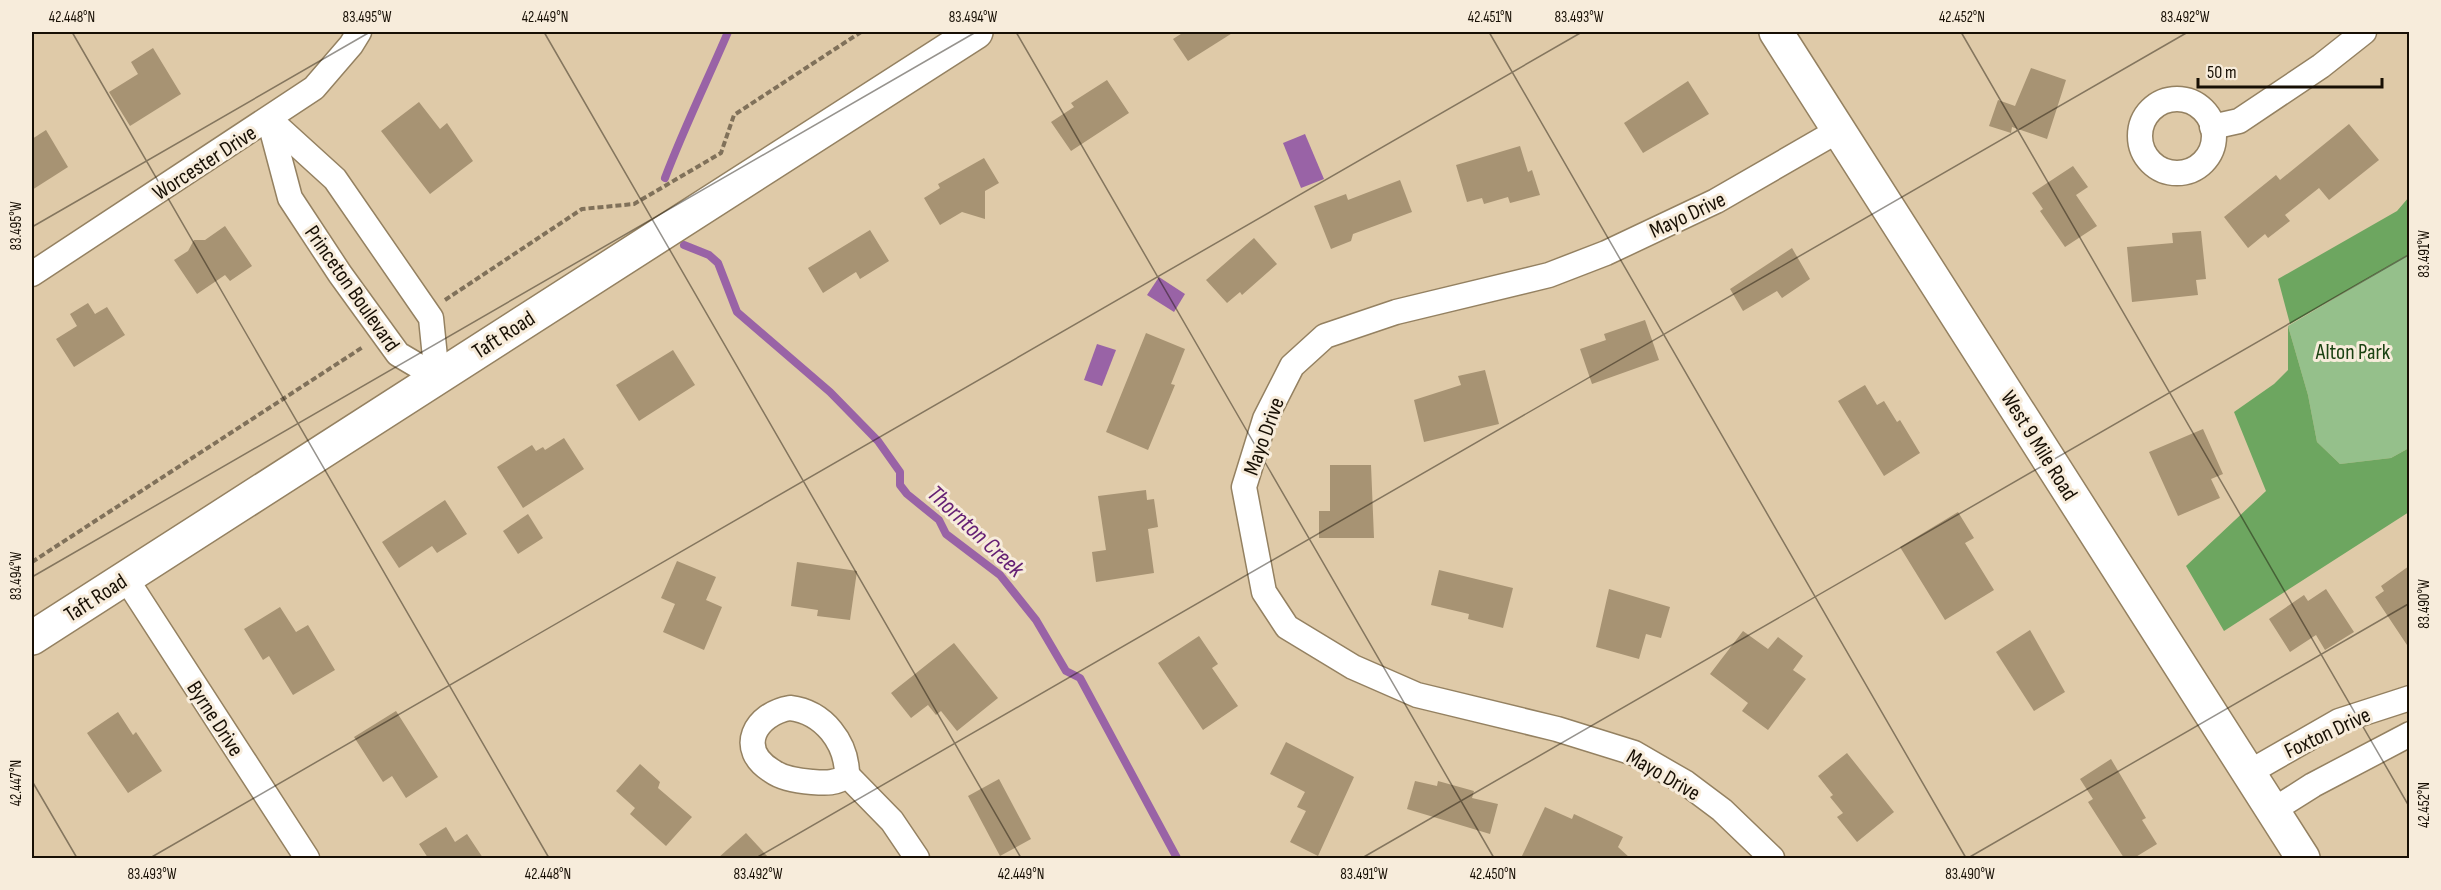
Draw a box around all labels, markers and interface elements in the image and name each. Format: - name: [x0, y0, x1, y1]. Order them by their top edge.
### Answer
- text: 42.448°N: [49, 8, 95, 27]
- text: 83.495°W: [343, 8, 392, 27]
- text: 42.449°N: [522, 8, 568, 27]
- text: 83.494°W: [949, 8, 997, 27]
- text: 42.451°N: [1468, 8, 1512, 27]
- text: 83.493°W: [1554, 8, 1604, 27]
- text: 42.452°N: [1939, 8, 1985, 27]
- text: 83.492°W: [2160, 8, 2210, 27]
- scale bar: [2198, 51, 2382, 89]
- text: 50 m: [2207, 62, 2237, 83]
- street label: Worcester Drive: [148, 120, 262, 207]
- street label: Mayo Drive: [1645, 186, 1730, 245]
- text: 83.495°W: [7, 201, 26, 250]
- street label: Princeton Boulevard: [298, 221, 405, 357]
- text: 83.491°W: [2415, 230, 2434, 278]
- street label: Taft Road: [467, 305, 540, 365]
- park label: Alton Park: [2315, 339, 2391, 366]
- street label: West 9 Mile Road: [1994, 386, 2083, 506]
- street label: Mayo Drive: [1238, 394, 1291, 479]
- water label: Thornton Creek: [921, 479, 1031, 584]
- text: 83.494°W: [7, 552, 26, 600]
- street label: Taft Road: [59, 568, 132, 628]
- text: 83.490°W: [2415, 579, 2434, 629]
- street label: Byrne Drive: [180, 676, 249, 762]
- street label: Foxton Drive: [2280, 702, 2375, 765]
- street label: Mayo Drive: [1622, 743, 1705, 807]
- text: 42.447°N: [7, 760, 26, 806]
- text: 42.452°N: [2415, 782, 2434, 828]
- text: 83.493°W: [127, 865, 177, 884]
- text: 42.448°N: [525, 865, 571, 884]
- text: 83.492°W: [733, 865, 783, 884]
- text: 42.449°N: [998, 865, 1044, 884]
- text: 83.491°W: [1340, 865, 1388, 884]
- text: 42.450°N: [1470, 865, 1516, 884]
- text: 83.490°W: [1945, 865, 1995, 884]

